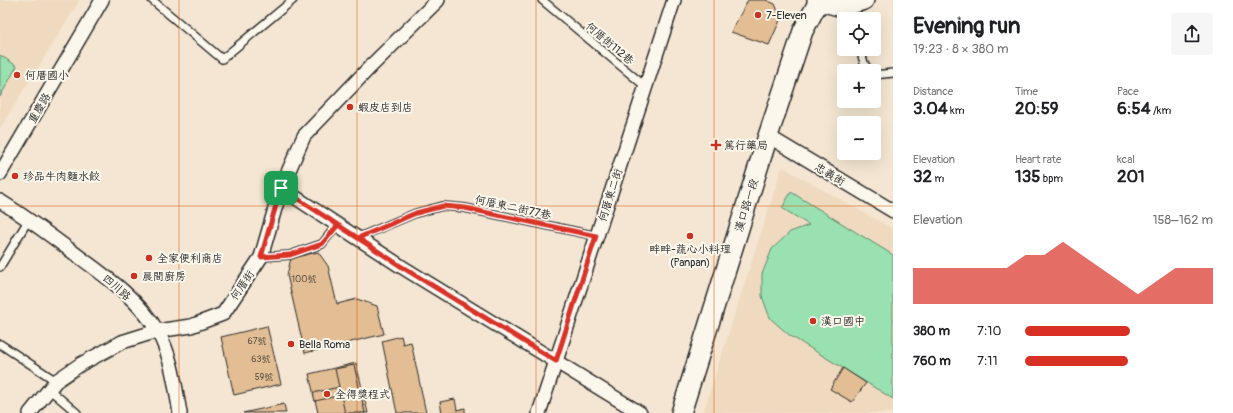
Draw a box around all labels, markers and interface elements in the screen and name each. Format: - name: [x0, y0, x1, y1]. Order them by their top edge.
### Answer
- place label: 7-Eleven: [766, 9, 807, 22]
- marker: 7-Eleven: [753, 10, 763, 20]
- map controls: [837, 12, 881, 160]
- button: locate: [837, 12, 881, 56]
- text: Evening run: [913, 12, 1021, 40]
- button: share: [1171, 13, 1213, 55]
- street label: 何厝街112巷: [583, 20, 636, 67]
- text: 19:23 · 8 × 380 m: [913, 41, 1009, 57]
- button: +: [837, 64, 881, 108]
- place label: 何厝國小: [25, 69, 69, 82]
- marker: 何厝國小: [12, 70, 22, 80]
- text: Distance: [913, 85, 953, 98]
- text: Time: [1015, 85, 1038, 98]
- text: Pace: [1117, 85, 1139, 98]
- street label: 重慶路: [26, 91, 53, 126]
- text: 3.04: [913, 98, 948, 119]
- text: 20:59: [1015, 98, 1059, 119]
- text: 6:54: [1117, 98, 1151, 119]
- place label: 蝦皮店到店: [358, 101, 413, 114]
- marker: 蝦皮店到店: [345, 102, 355, 112]
- text: km: [948, 104, 964, 117]
- text: /km: [1151, 104, 1171, 117]
- button: −: [837, 116, 881, 160]
- place label: 篤行藥局: [724, 139, 768, 152]
- marker: 篤行藥局: [711, 140, 721, 150]
- text: Elevation: [913, 153, 955, 166]
- text: Heart rate: [1015, 153, 1061, 166]
- text: kcal: [1117, 153, 1135, 166]
- street label: 忠義街: [812, 160, 848, 189]
- street label: 何厝東二街: [596, 166, 625, 223]
- text: 32: [913, 166, 932, 187]
- text: 135: [1015, 166, 1040, 187]
- text: 201: [1117, 166, 1145, 187]
- place label: 珍品牛肉麵水餃: [23, 170, 100, 183]
- marker: 珍品牛肉麵水餃: [10, 171, 20, 181]
- pin: [264, 171, 298, 205]
- text: m: [932, 172, 944, 185]
- text: bpm: [1040, 172, 1063, 185]
- icon: arrive: [270, 177, 292, 199]
- street label: 漢口路一段: [732, 177, 761, 233]
- street label: 何厝東二街77巷: [474, 193, 552, 222]
- text: Elevation: [913, 212, 963, 228]
- text: 158–162 m: [1152, 212, 1213, 228]
- marker: 畔畔-蔬心小料理 (Panpan): [685, 231, 695, 241]
- place label: 畔畔-蔬心小料理 (Panpan): [649, 243, 731, 269]
- place label: 全家便利商店: [157, 252, 223, 265]
- marker: 全家便利商店: [144, 253, 154, 263]
- street label: 何厝街: [228, 267, 258, 303]
- place label: 晨間廚房: [142, 270, 186, 283]
- marker: 晨間廚房: [129, 271, 139, 281]
- street label: 四川路: [100, 272, 133, 303]
- house number: 100號: [292, 274, 316, 285]
- place label: 漢口國中: [821, 315, 865, 328]
- marker: 漢口國中: [808, 316, 818, 326]
- text: 380 m: [913, 323, 950, 339]
- text: 7:10: [977, 323, 1001, 339]
- house number: 67號: [248, 336, 266, 347]
- place label: Bella Roma: [299, 338, 350, 351]
- marker: Bella Roma: [286, 339, 296, 349]
- text: 760 m: [913, 353, 951, 369]
- text: 7:11: [977, 353, 998, 369]
- house number: 63號: [251, 354, 271, 365]
- house number: 59號: [255, 372, 273, 383]
- place label: 全得獎程式: [335, 388, 390, 401]
- marker: 全得獎程式: [322, 389, 332, 399]

